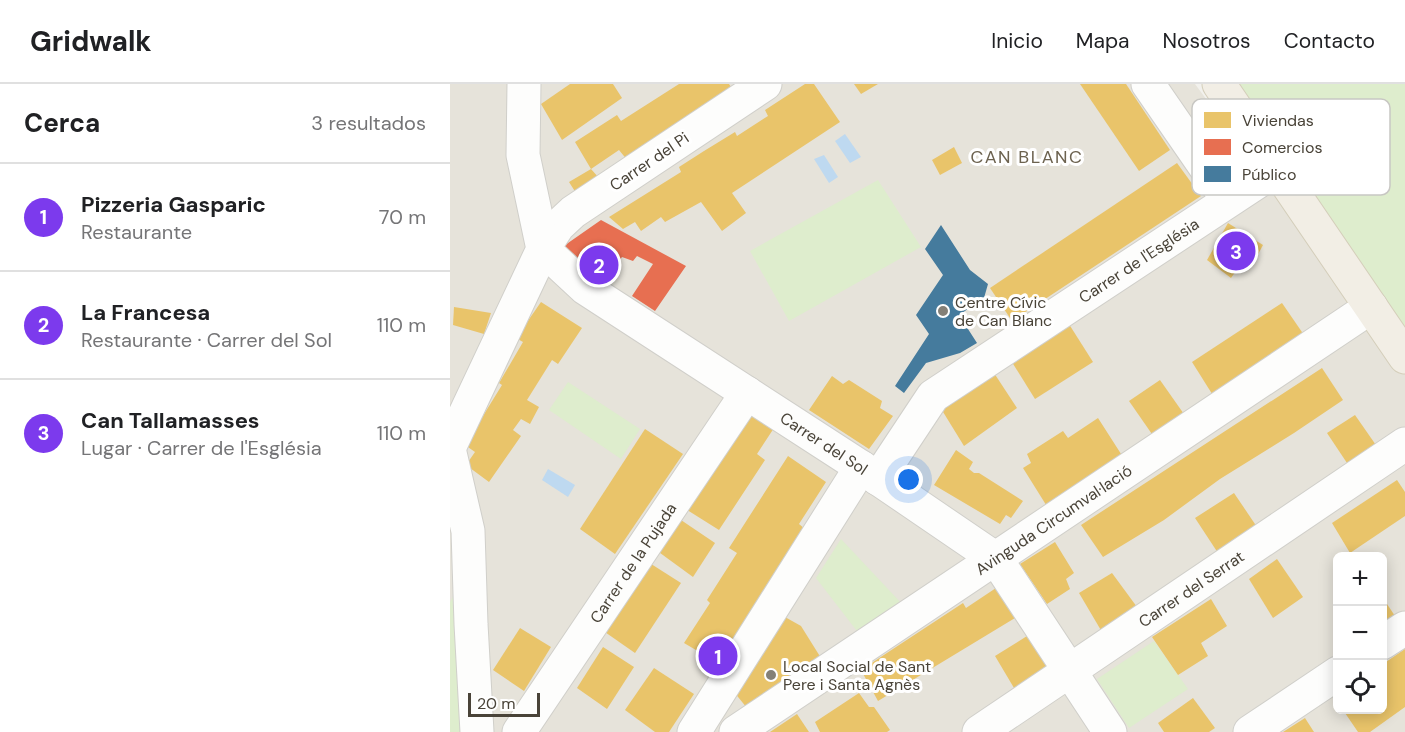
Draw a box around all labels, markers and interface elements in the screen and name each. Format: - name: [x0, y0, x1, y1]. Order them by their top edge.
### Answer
- text: Gridwalk: [30, 23, 152, 60]
- text: Inicio: [991, 27, 1043, 55]
- text: Mapa: [1076, 27, 1130, 55]
- text: Nosotros: [1163, 27, 1251, 55]
- text: Contacto: [1284, 27, 1375, 55]
- legend: [1192, 99, 1390, 195]
- text: Cerca: [24, 106, 100, 140]
- text: 3 resultados: [311, 110, 426, 136]
- text: Viviendas: [1242, 110, 1314, 131]
- street label: Carrer del Pi: [606, 127, 693, 196]
- text: Comercios: [1242, 137, 1322, 158]
- district label: CAN BLANC: [971, 145, 1083, 169]
- text: Público: [1242, 164, 1297, 185]
- text: Pizzeria Gasparic: [81, 190, 266, 219]
- text: 1: [40, 204, 47, 230]
- text: 70 m: [379, 204, 426, 230]
- street label: Carrer de l'Església: [1075, 213, 1203, 308]
- text: Restaurante: [81, 219, 192, 245]
- pin: 3: [1216, 228, 1256, 274]
- pin: 2: [580, 242, 618, 288]
- place label: Centre Cívic de Can Blanc: [955, 292, 1052, 331]
- text: La Francesa: [81, 298, 210, 327]
- marker: Centre Cívic de Can Blanc: [936, 304, 950, 318]
- text: 2: [38, 312, 49, 338]
- text: 110 m: [377, 312, 426, 338]
- text: Restaurante · Carrer del Sol: [81, 327, 332, 353]
- text: Can Tallamasses: [81, 406, 260, 435]
- street label: Carrer del Sol: [776, 407, 872, 480]
- text: 3: [37, 420, 50, 446]
- text: 110 m: [377, 420, 426, 446]
- text: Lugar · Carrer de l'Església: [81, 435, 322, 461]
- street label: Avinguda Circumval·lació: [971, 460, 1136, 580]
- your location: [894, 465, 923, 494]
- street label: Carrer de la Pujada: [585, 499, 681, 627]
- street label: Carrer del Serrat: [1135, 546, 1248, 632]
- map controls: [1333, 552, 1387, 714]
- button: +: [1333, 552, 1387, 606]
- button: −: [1333, 606, 1387, 660]
- pin: 1: [698, 634, 738, 678]
- place label: Local Social de Sant Pere i Santa Agnès: [783, 656, 931, 695]
- button: locate: [1333, 660, 1387, 714]
- marker: Local Social de Sant Pere i Santa Agnès: [764, 668, 778, 682]
- scale bar: [468, 690, 540, 718]
- text: 20 m: [477, 693, 516, 714]

